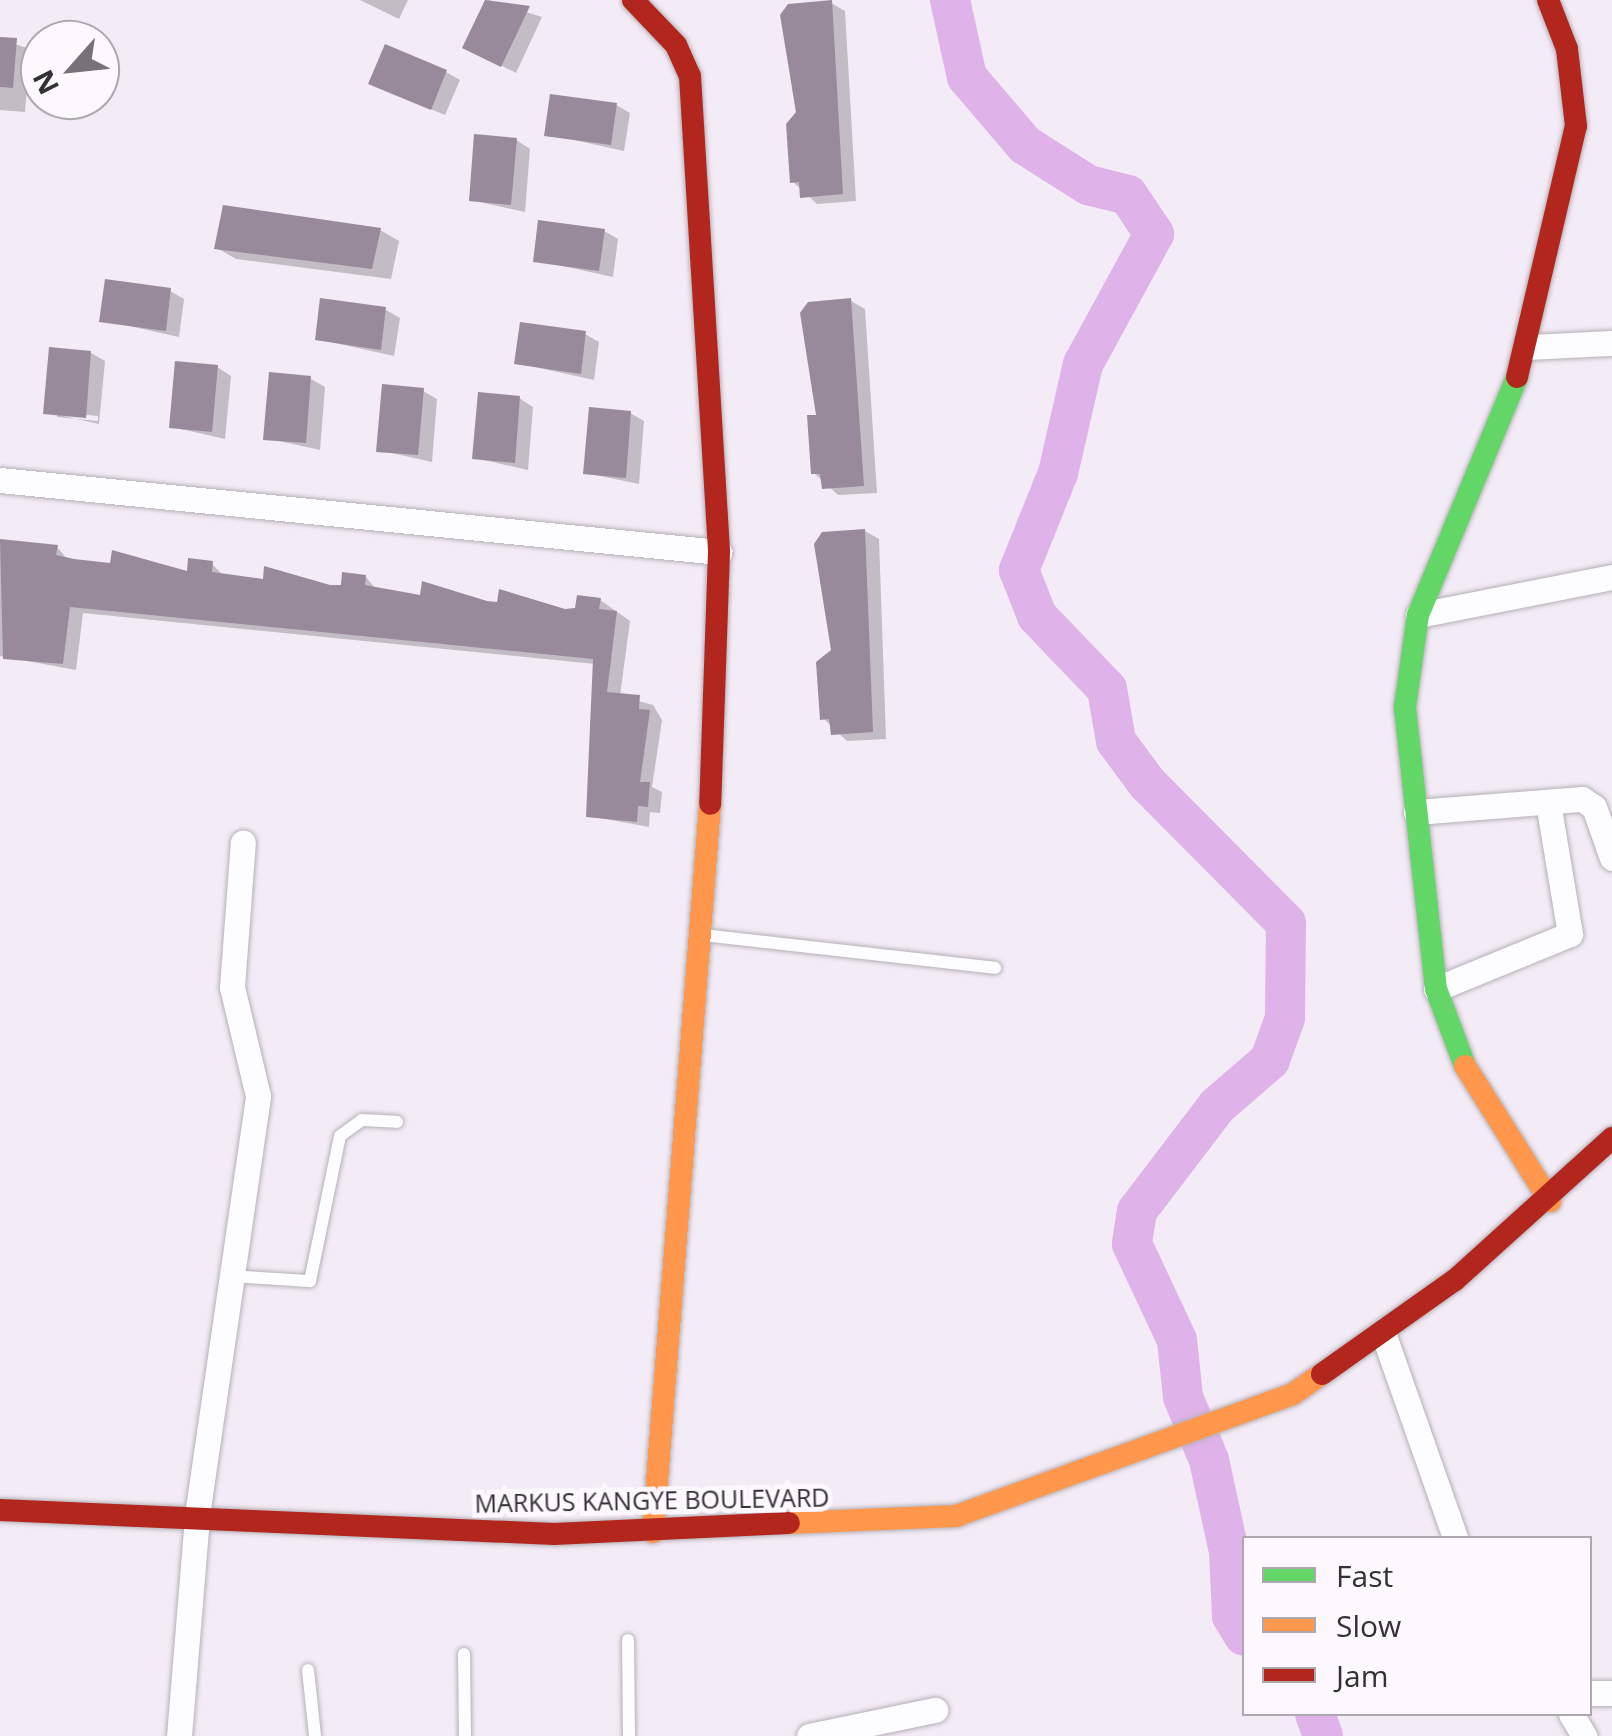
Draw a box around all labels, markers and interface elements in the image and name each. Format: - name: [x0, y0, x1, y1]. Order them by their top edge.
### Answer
- north arrow: [20, 20, 120, 120]
- text: N: [23, 64, 67, 101]
- street label: MARKUS KANGYE BOULEVARD: [474, 1482, 830, 1518]
- legend: [1242, 1536, 1592, 1716]
- text: Fast: [1336, 1555, 1393, 1596]
- text: Slow: [1336, 1605, 1401, 1646]
- text: Jam: [1336, 1655, 1389, 1696]

